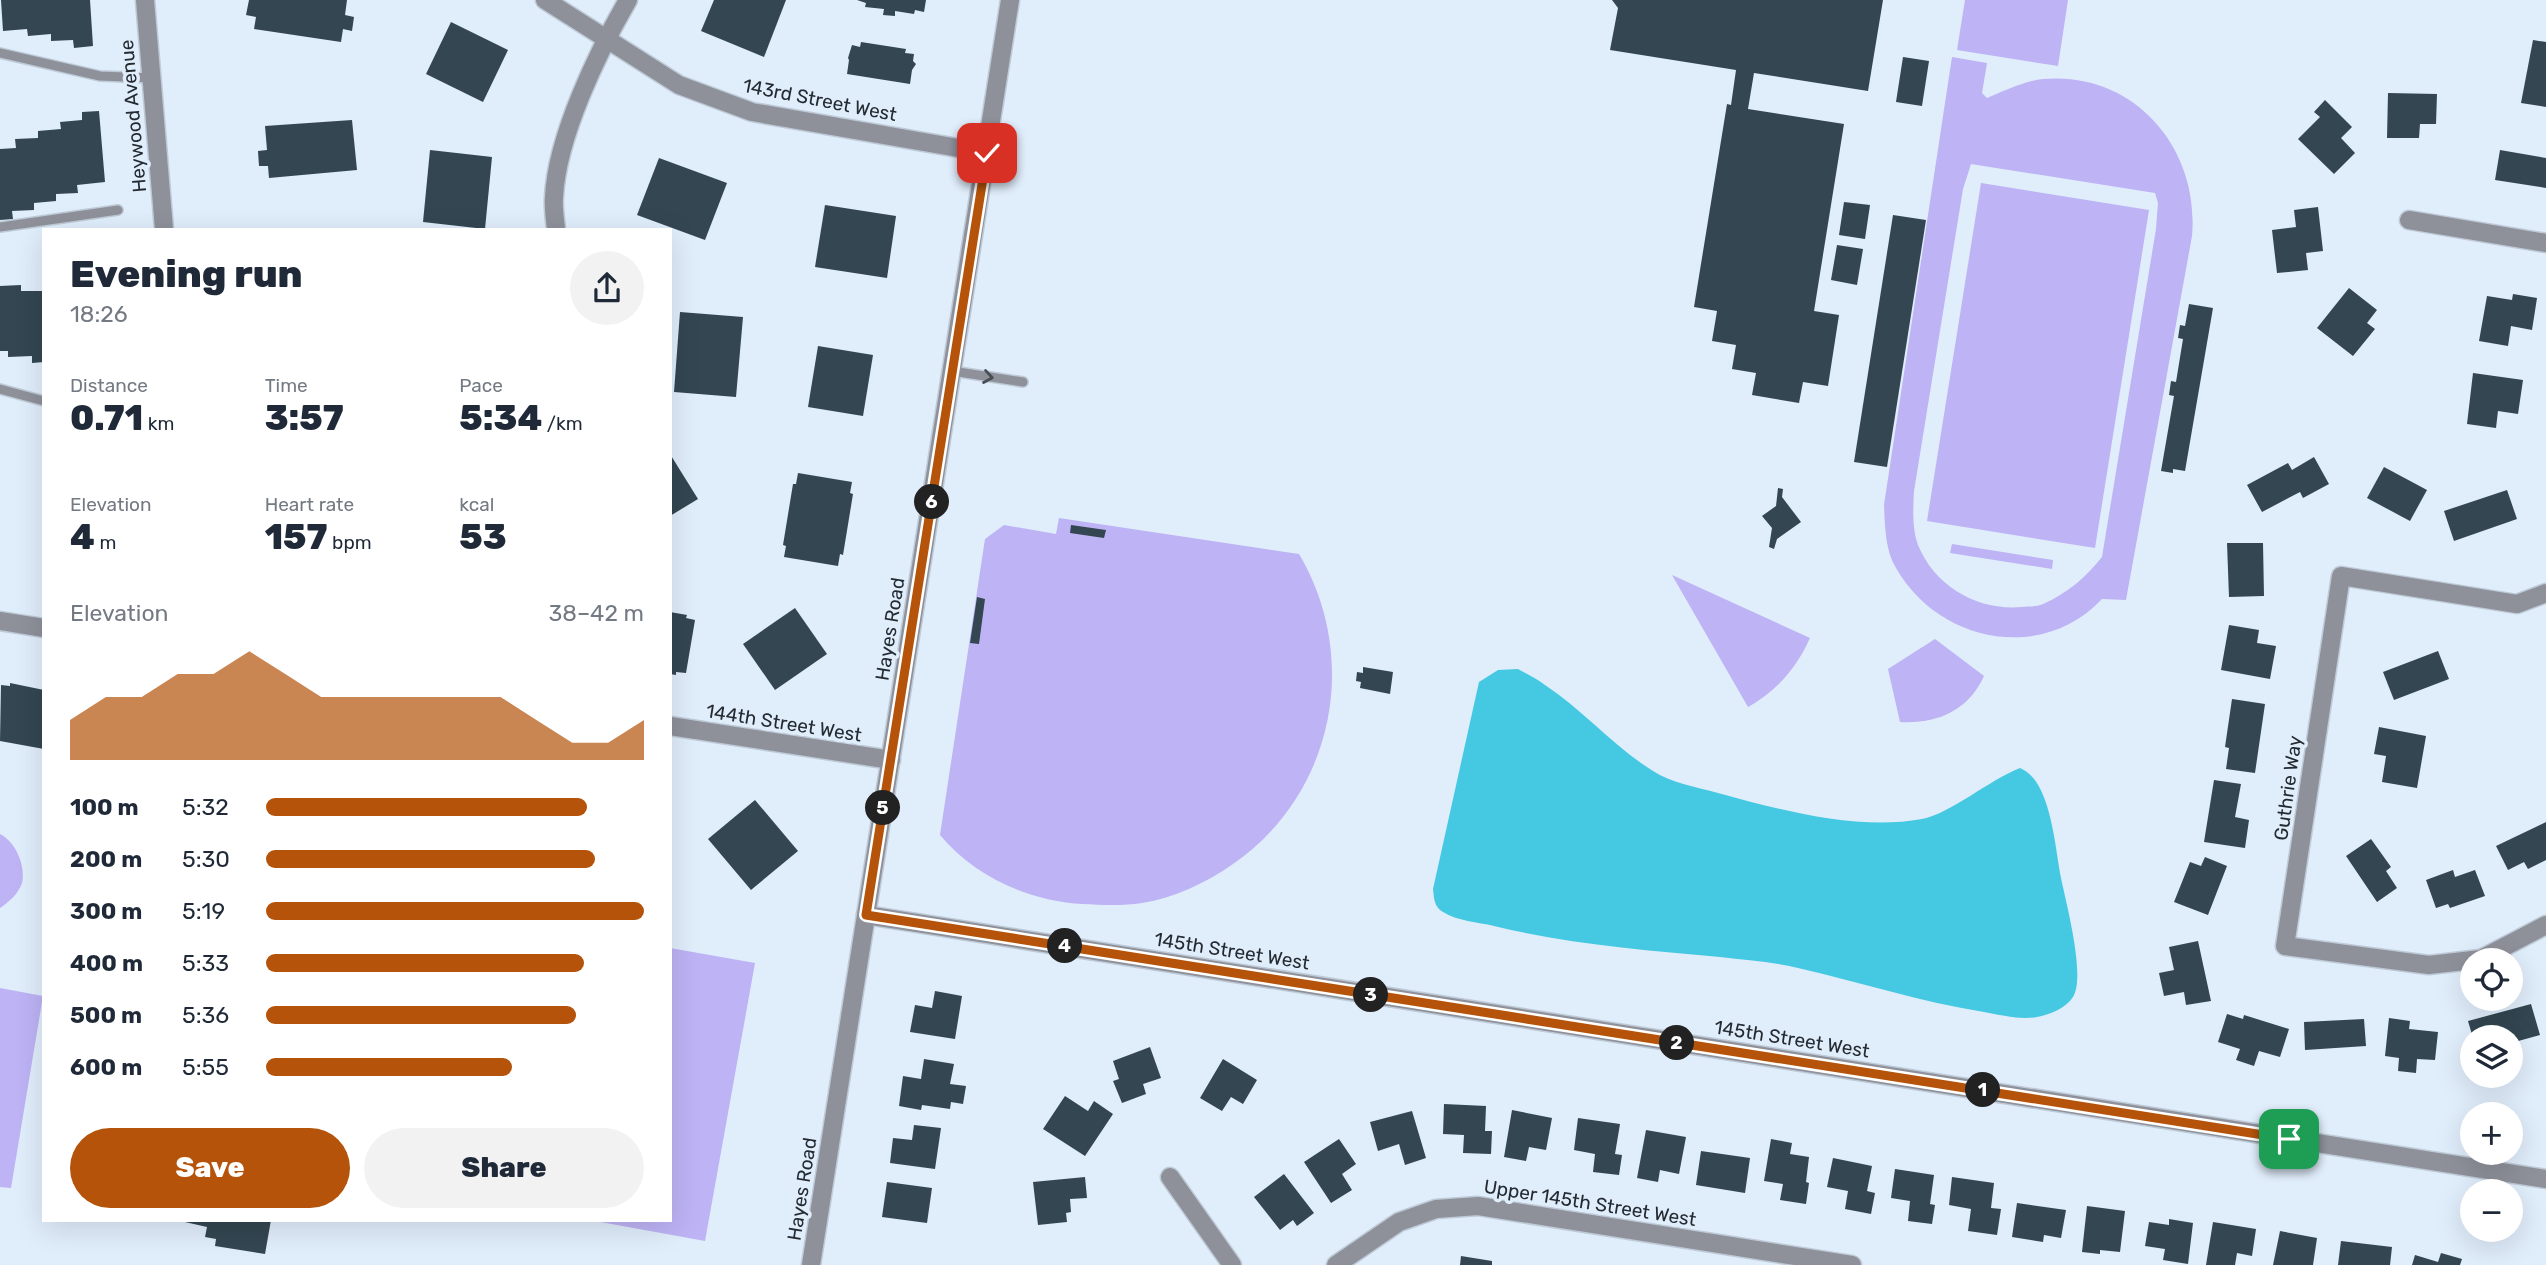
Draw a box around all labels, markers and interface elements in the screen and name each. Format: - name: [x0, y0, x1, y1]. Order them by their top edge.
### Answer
- street label: Heywood Avenue: [115, 39, 151, 193]
- street label: 143rd Street West: [741, 74, 899, 126]
- pin: [957, 123, 1017, 183]
- icon: check: [968, 134, 1006, 172]
- text: Evening run: [70, 251, 303, 297]
- button: share: [570, 251, 644, 325]
- text: 18:26: [70, 300, 128, 328]
- one-way arrow: [982, 369, 994, 384]
- text: Distance: [70, 374, 148, 397]
- text: Time: [265, 374, 308, 397]
- text: Pace: [459, 374, 503, 397]
- text: 0.71: [70, 397, 143, 439]
- text: 3:57: [265, 397, 344, 439]
- text: 5:34: [459, 397, 542, 439]
- text: km: [143, 412, 174, 435]
- text: /km: [542, 412, 583, 435]
- pin: 6: [914, 484, 950, 520]
- text: 6: [925, 490, 938, 513]
- text: Elevation: [70, 493, 151, 516]
- text: Heart rate: [265, 493, 354, 516]
- text: kcal: [459, 493, 494, 516]
- text: 4: [70, 516, 95, 558]
- text: 157: [265, 516, 327, 558]
- text: 53: [459, 516, 507, 558]
- text: m: [95, 531, 116, 554]
- text: bpm: [327, 531, 372, 554]
- street label: Hayes Road: [871, 576, 909, 682]
- text: Elevation: [70, 599, 169, 627]
- text: 38–42 m: [548, 599, 644, 627]
- street label: 144th Street West: [705, 699, 864, 747]
- street label: Guthrie Way: [2269, 734, 2307, 842]
- pin: 5: [866, 790, 900, 826]
- text: 100 m: [70, 793, 139, 821]
- text: 5:32: [182, 793, 229, 821]
- text: 5: [876, 796, 889, 819]
- text: 200 m: [70, 845, 142, 873]
- text: 5:30: [182, 845, 230, 873]
- text: 300 m: [70, 897, 142, 925]
- text: 5:19: [182, 897, 225, 925]
- street label: 145th Street West: [1153, 927, 1312, 975]
- pin: 4: [1048, 928, 1082, 964]
- text: 4: [1058, 934, 1071, 957]
- map controls: [2460, 948, 2523, 1242]
- button: locate: [2460, 948, 2523, 1011]
- text: 400 m: [70, 949, 143, 977]
- text: 5:33: [182, 949, 229, 977]
- pin: 3: [1354, 978, 1388, 1012]
- text: 3: [1364, 983, 1377, 1006]
- text: 500 m: [70, 1001, 142, 1029]
- text: 5:36: [182, 1001, 229, 1029]
- street label: 145th Street West: [1713, 1015, 1872, 1063]
- button: layers: [2460, 1025, 2523, 1088]
- pin: 2: [1660, 1026, 1694, 1060]
- text: 2: [1670, 1031, 1683, 1054]
- text: 600 m: [70, 1053, 142, 1081]
- text: 5:55: [182, 1053, 229, 1081]
- pin: 1: [1966, 1072, 2000, 1108]
- text: 1: [1978, 1078, 1987, 1101]
- button: +: [2460, 1102, 2523, 1165]
- pin: [2259, 1109, 2319, 1169]
- icon: arrive: [2270, 1120, 2308, 1158]
- button: Save: [70, 1128, 350, 1208]
- button: Share: [364, 1128, 644, 1208]
- street label: Hayes Road: [783, 1136, 821, 1242]
- street label: Upper 145th Street West: [1482, 1175, 1698, 1231]
- button: −: [2460, 1179, 2523, 1242]

